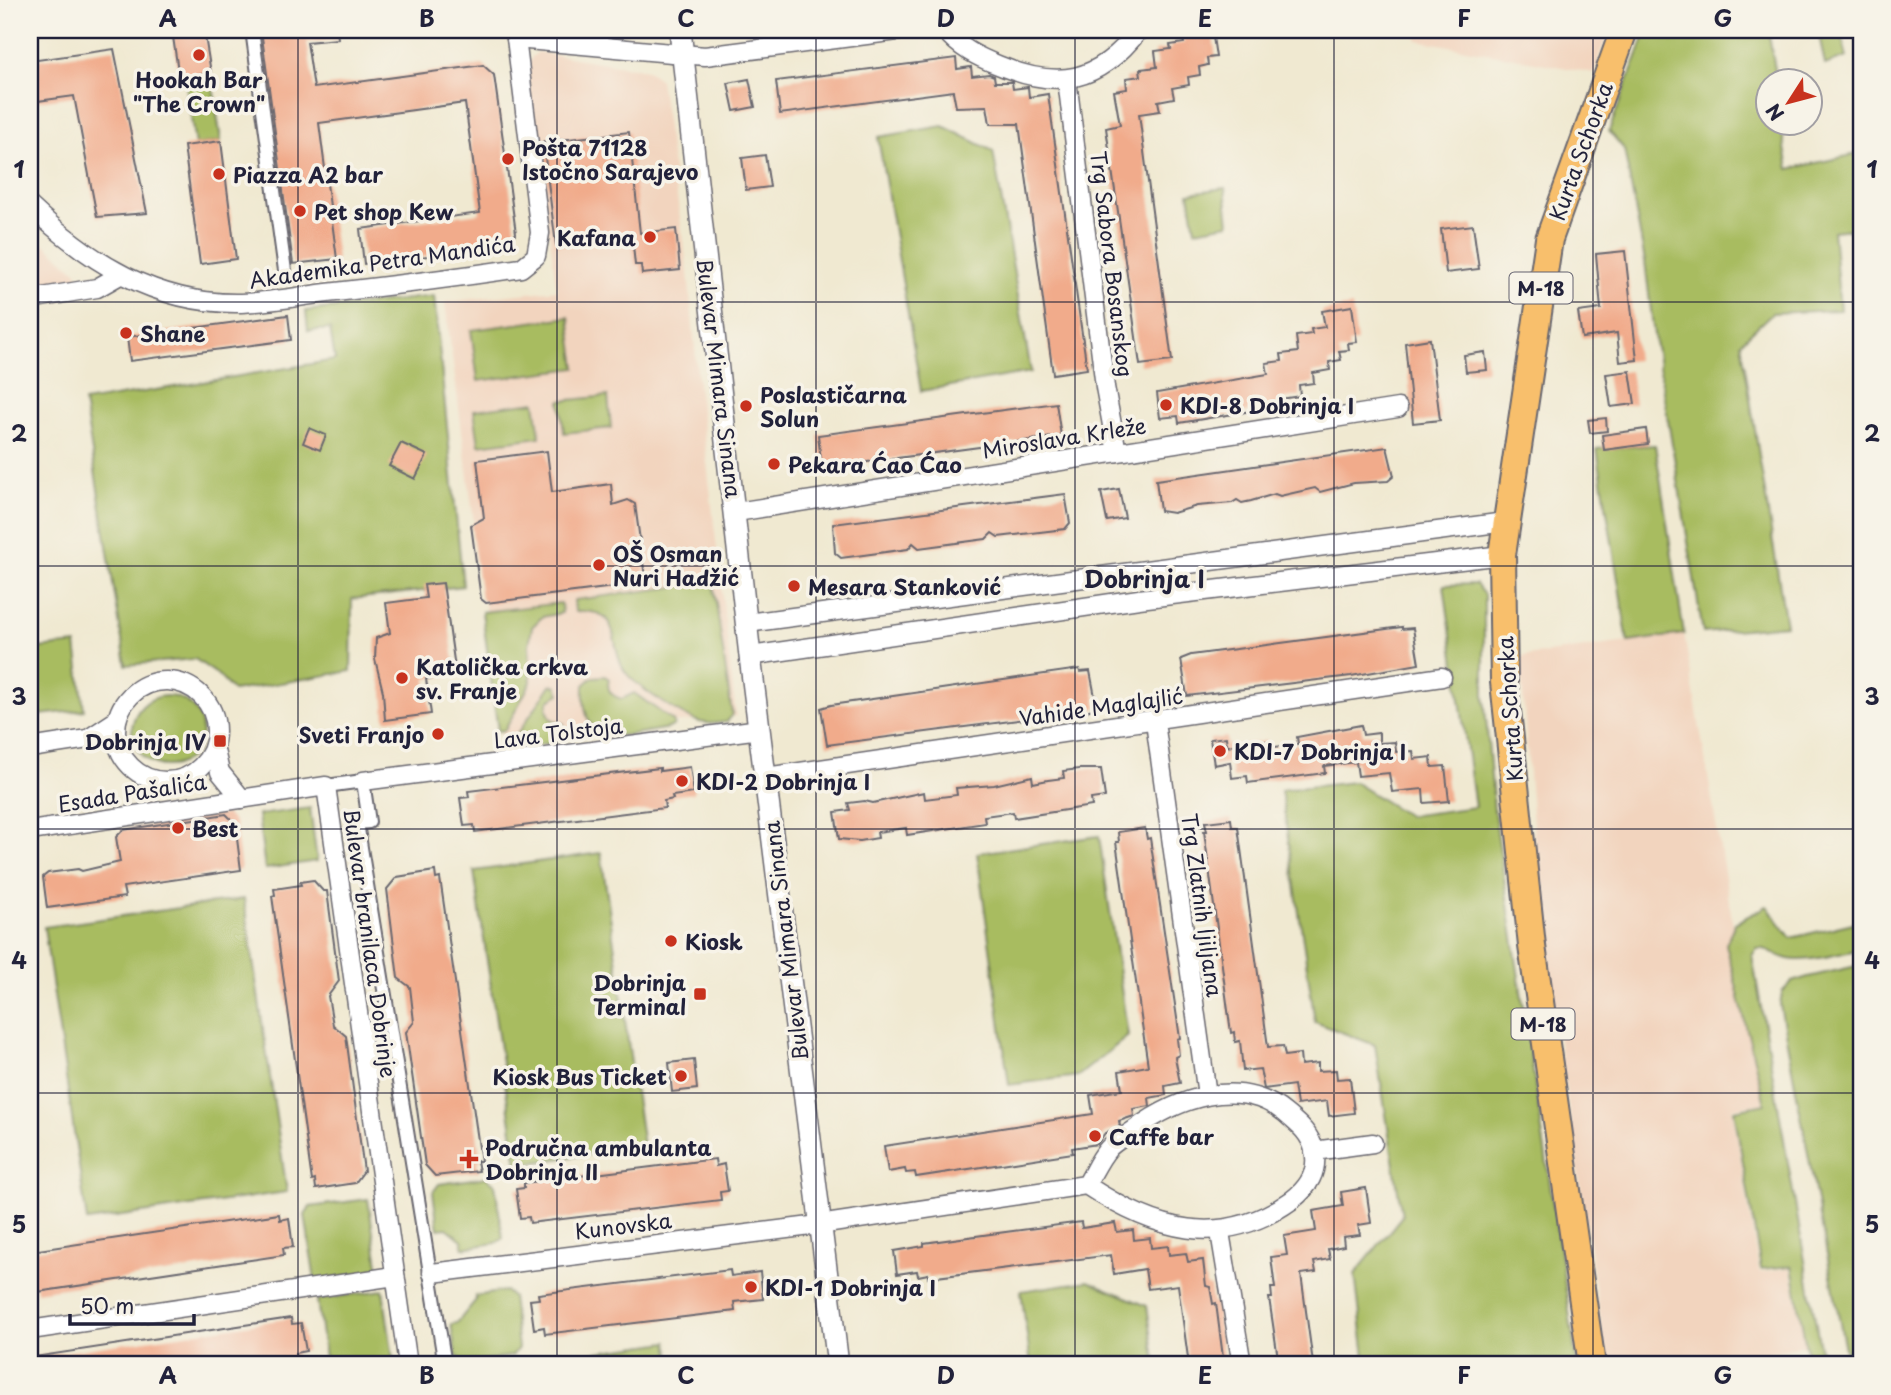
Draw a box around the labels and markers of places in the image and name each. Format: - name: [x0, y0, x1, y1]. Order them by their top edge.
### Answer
- marker: Hookah Bar "The Crown": [191, 47, 207, 63]
- place label: Hookah Bar "The Crown": [133, 63, 265, 119]
- place label: Pošta 71128 Istočno Sarajevo: [522, 131, 698, 187]
- marker: Pošta 71128 Istočno Sarajevo: [500, 151, 516, 167]
- place label: Piazza A2 bar: [233, 158, 383, 190]
- marker: Piazza A2 bar: [211, 166, 227, 182]
- place label: Pet shop Kew: [314, 195, 454, 227]
- marker: Pet shop Kew: [292, 203, 308, 219]
- place label: Kafana: [557, 221, 636, 253]
- marker: Kafana: [642, 229, 658, 245]
- place label: Shane: [140, 317, 206, 349]
- marker: Shane: [118, 325, 134, 341]
- place label: Poslastičarna Solun: [760, 378, 907, 434]
- place label: KDI-8 Dobrinja I: [1180, 389, 1354, 421]
- marker: KDI-8 Dobrinja I: [1158, 397, 1174, 413]
- marker: Poslastičarna Solun: [738, 398, 754, 414]
- place label: Pekara Ćao Ćao: [788, 448, 962, 480]
- marker: Pekara Ćao Ćao: [766, 456, 782, 472]
- place label: OŠ Osman Nuri Hadžić: [613, 537, 739, 593]
- marker: OŠ Osman Nuri Hadžić: [591, 557, 607, 573]
- place label: Mesara Stanković: [808, 570, 1001, 602]
- marker: Mesara Stanković: [786, 578, 802, 594]
- place label: Katolička crkva sv. Franje: [416, 650, 588, 706]
- marker: Katolička crkva sv. Franje: [394, 670, 410, 686]
- place label: Sveti Franjo: [299, 718, 424, 750]
- place label: Dobrinja IV: [85, 725, 206, 757]
- marker: Sveti Franjo: [430, 726, 446, 742]
- marker: Dobrinja IV: [212, 733, 228, 749]
- place label: KDI-7 Dobrinja I: [1234, 735, 1406, 767]
- marker: KDI-7 Dobrinja I: [1212, 743, 1228, 759]
- place label: KDI-2 Dobrinja I: [696, 765, 870, 797]
- marker: KDI-2 Dobrinja I: [674, 773, 690, 789]
- place label: Best: [192, 812, 239, 844]
- marker: Best: [170, 820, 186, 836]
- place label: Kiosk: [685, 925, 743, 957]
- marker: Kiosk: [663, 933, 679, 949]
- place label: Dobrinja Terminal: [593, 966, 686, 1022]
- marker: Dobrinja Terminal: [692, 986, 708, 1002]
- place label: Kiosk Bus Ticket: [493, 1060, 667, 1092]
- marker: Kiosk Bus Ticket: [673, 1068, 689, 1084]
- place label: Caffe bar: [1109, 1120, 1214, 1152]
- marker: Caffe bar: [1087, 1128, 1103, 1144]
- place label: Područna ambulanta Dobrinja II: [485, 1131, 711, 1187]
- marker: Područna ambulanta Dobrinja II: [459, 1149, 479, 1169]
- place label: KDI-1 Dobrinja I: [765, 1271, 936, 1303]
- marker: KDI-1 Dobrinja I: [743, 1279, 759, 1295]

